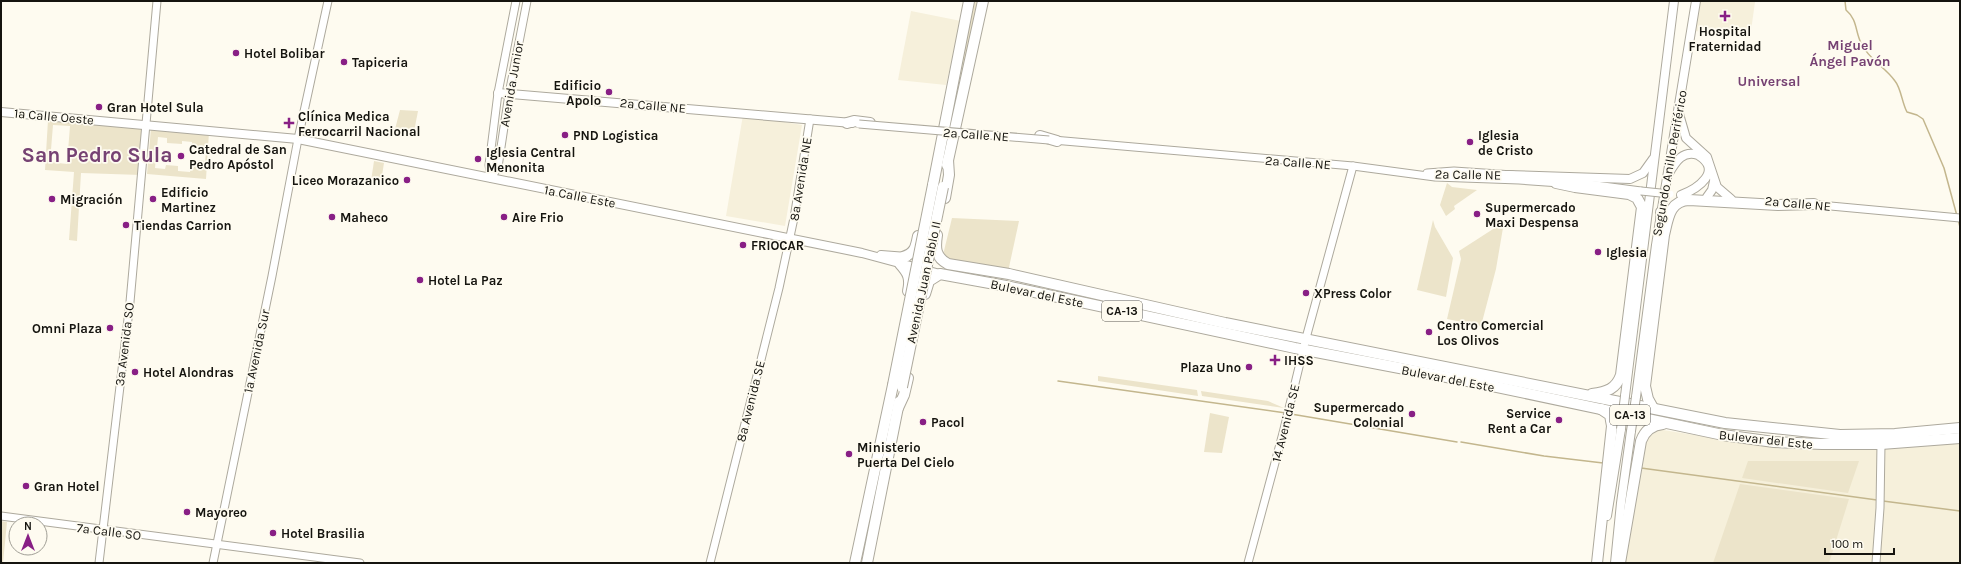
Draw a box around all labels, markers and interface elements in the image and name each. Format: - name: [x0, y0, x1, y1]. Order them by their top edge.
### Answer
- marker: Hospital Fraternidad: [1719, 10, 1731, 22]
- place label: Hospital Fraternidad: [1689, 24, 1761, 54]
- district label: Miguel Ángel Pavón: [1809, 37, 1891, 70]
- street label: Avenida Junior: [497, 40, 526, 128]
- place label: Hotel Bolibar: [244, 46, 325, 61]
- marker: Hotel Bolibar: [231, 48, 241, 58]
- place label: Tapiceria: [352, 55, 408, 70]
- marker: Tapiceria: [339, 57, 349, 67]
- district label: Universal: [1738, 73, 1801, 90]
- place label: Edificio Apolo: [554, 78, 601, 108]
- marker: Edificio Apolo: [604, 87, 614, 97]
- street label: Segundo Anillo Periférico: [1649, 89, 1690, 237]
- street label: 2a Calle NE: [619, 95, 687, 116]
- place label: Gran Hotel Sula: [107, 100, 204, 115]
- marker: Gran Hotel Sula: [94, 102, 104, 112]
- street label: 1a Calle Oeste: [13, 106, 95, 127]
- place label: Clínica Medica Ferrocarril Nacional: [298, 109, 420, 139]
- marker: Clínica Medica Ferrocarril Nacional: [283, 117, 295, 129]
- street label: 2a Calle NE: [942, 125, 1009, 144]
- place label: PND Logistica: [573, 128, 658, 143]
- place label: Iglesia de Cristo: [1478, 128, 1533, 158]
- marker: PND Logistica: [560, 130, 570, 140]
- street label: 8a Avenida NE: [786, 136, 815, 222]
- marker: Iglesia de Cristo: [1465, 137, 1475, 147]
- place label: Catedral de San Pedro Apóstol: [189, 142, 287, 172]
- district label: San Pedro Sula: [22, 143, 172, 167]
- place label: Iglesia Central Menonita: [486, 145, 575, 175]
- marker: Catedral de San Pedro Apóstol: [176, 151, 186, 161]
- street label: 2a Calle NE: [1264, 153, 1331, 172]
- marker: Iglesia Central Menonita: [473, 154, 483, 164]
- street label: 2ª Calle NE: [1435, 166, 1501, 183]
- place label: Liceo Morazanico: [292, 173, 399, 188]
- marker: Liceo Morazanico: [402, 175, 412, 185]
- street label: 1a Calle Este: [543, 182, 617, 211]
- place label: Edificio Martinez: [161, 185, 216, 215]
- place label: Migración: [60, 192, 123, 207]
- street label: 2ª Calle NE: [1764, 193, 1832, 214]
- marker: Migración: [47, 194, 57, 204]
- marker: Edificio Martinez: [148, 194, 158, 204]
- place label: Supermercado Maxi Despensa: [1485, 200, 1579, 230]
- marker: Supermercado Maxi Despensa: [1472, 209, 1482, 219]
- place label: Maheco: [340, 210, 388, 225]
- place label: Aire Frio: [512, 210, 564, 225]
- marker: Maheco: [327, 212, 337, 222]
- marker: Aire Frio: [499, 212, 509, 222]
- place label: Tiendas Carrion: [134, 218, 232, 233]
- marker: Tiendas Carrion: [121, 220, 131, 230]
- street label: Avenida Juan Pablo II: [903, 220, 944, 345]
- place label: FRIOCAR: [751, 238, 804, 253]
- marker: FRIOCAR: [738, 240, 748, 250]
- place label: Iglesia: [1606, 245, 1647, 260]
- marker: Iglesia: [1593, 247, 1603, 257]
- place label: Hotel La Paz: [428, 273, 503, 288]
- marker: Hotel La Paz: [415, 275, 425, 285]
- street label: Bulevar del Este: [989, 276, 1085, 311]
- place label: XPress Color: [1314, 286, 1392, 301]
- marker: XPress Color: [1301, 288, 1311, 298]
- street label: 3a Avenida SO: [112, 301, 137, 387]
- road number: CA-13: [1102, 301, 1142, 321]
- street label: 1a Avenida Sur: [240, 308, 273, 394]
- place label: Centro Comercial Los Olivos: [1437, 318, 1544, 348]
- place label: Omni Plaza: [32, 321, 102, 336]
- marker: Omni Plaza: [105, 323, 115, 333]
- marker: Centro Comercial Los Olivos: [1424, 327, 1434, 337]
- place label: IHSS: [1284, 353, 1314, 368]
- marker: IHSS: [1269, 354, 1281, 366]
- street label: 8a Avenida SE: [733, 359, 768, 443]
- place label: Plaza Uno: [1180, 360, 1241, 375]
- marker: Plaza Uno: [1244, 362, 1254, 372]
- street label: Bulevar del Este: [1400, 362, 1496, 395]
- place label: Hotel Alondras: [143, 365, 234, 380]
- marker: Hotel Alondras: [130, 367, 140, 377]
- street label: 14 Avenida SE: [1269, 383, 1302, 464]
- place label: Supermercado Colonial: [1313, 400, 1404, 430]
- road number: CA-13: [1610, 405, 1650, 425]
- place label: Service Rent a Car: [1487, 406, 1552, 436]
- marker: Supermercado Colonial: [1407, 409, 1417, 419]
- place label: Pacol: [931, 415, 964, 430]
- marker: Service Rent a Car: [1554, 415, 1564, 425]
- marker: Pacol: [918, 417, 928, 427]
- street label: Bulevar del Este: [1718, 427, 1814, 452]
- place label: Ministerio Puerta Del Cielo: [857, 440, 954, 470]
- marker: Ministerio Puerta Del Cielo: [844, 449, 854, 459]
- place label: Gran Hotel: [34, 479, 99, 494]
- marker: Gran Hotel: [21, 481, 31, 491]
- place label: Mayoreo: [195, 505, 247, 520]
- marker: Mayoreo: [182, 507, 192, 517]
- north arrow: [8, 516, 48, 556]
- text: N: [24, 520, 32, 533]
- street label: 7a Calle SO: [76, 520, 142, 543]
- place label: Hotel Brasilia: [281, 526, 365, 541]
- marker: Hotel Brasilia: [268, 528, 278, 538]
- scale bar: [1825, 530, 1894, 556]
- text: 100 m: [1831, 537, 1863, 551]

